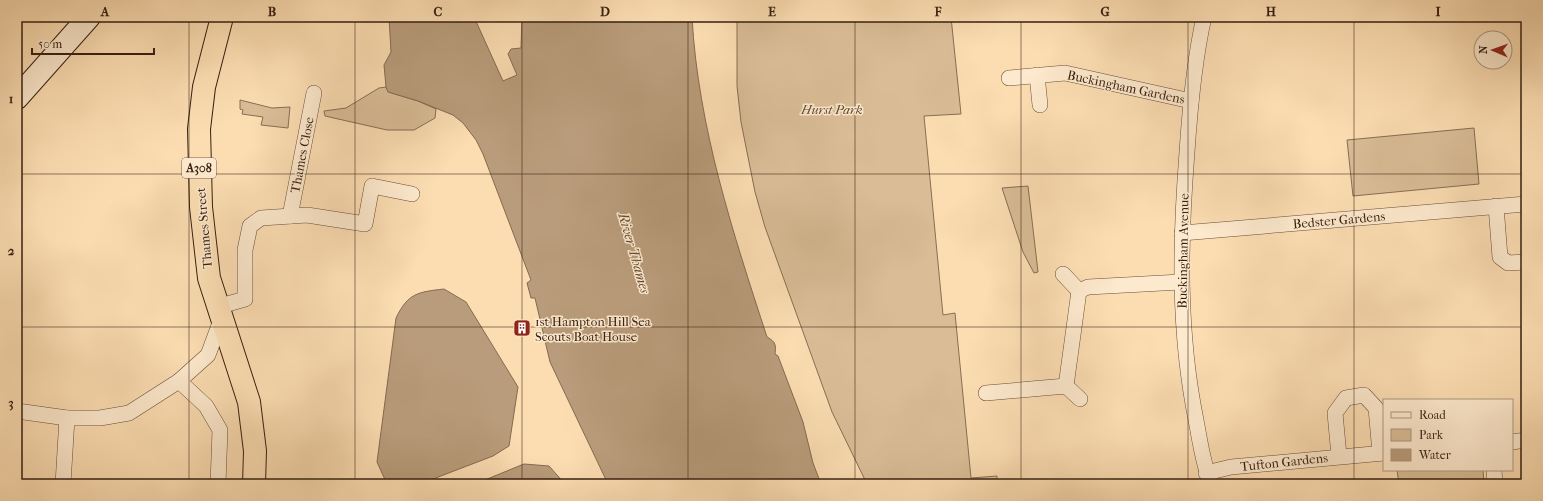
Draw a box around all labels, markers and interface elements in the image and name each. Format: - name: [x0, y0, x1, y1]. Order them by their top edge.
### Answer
- text: A: [100, 4, 110, 19]
- text: B: [268, 4, 277, 19]
- text: C: [434, 4, 443, 19]
- text: D: [600, 4, 610, 19]
- text: E: [768, 4, 776, 19]
- text: F: [934, 4, 942, 19]
- text: G: [1100, 4, 1110, 19]
- text: H: [1266, 4, 1277, 19]
- text: I: [1435, 4, 1441, 19]
- scale bar: [32, 30, 154, 56]
- north arrow: [1473, 30, 1513, 70]
- text: 50 m: [38, 37, 62, 51]
- text: N: [1477, 45, 1490, 54]
- street label: Buckingham Gardens: [1066, 67, 1186, 107]
- text: 1: [9, 91, 14, 106]
- park label: Hurst Park: [800, 102, 863, 117]
- street label: Thames Close: [287, 115, 317, 194]
- road number: A308: [182, 158, 216, 178]
- street label: Thames Street: [193, 186, 215, 269]
- street label: Buckingham Avenue: [1174, 193, 1192, 309]
- street label: Bedster Gardens: [1292, 208, 1386, 232]
- water label: River Thames: [614, 210, 654, 296]
- text: 2: [8, 243, 15, 258]
- place label: 1st Hampton Hill Sea Scouts Boat House: [535, 314, 652, 344]
- building icon: 1st Hampton Hill Sea Scouts Boat House: [512, 318, 532, 338]
- text: 3: [8, 395, 14, 411]
- legend: [1383, 399, 1513, 471]
- text: Road: [1419, 408, 1446, 422]
- text: Park: [1419, 428, 1444, 442]
- text: Water: [1418, 448, 1452, 462]
- street label: Tufton Gardens: [1239, 450, 1329, 474]

